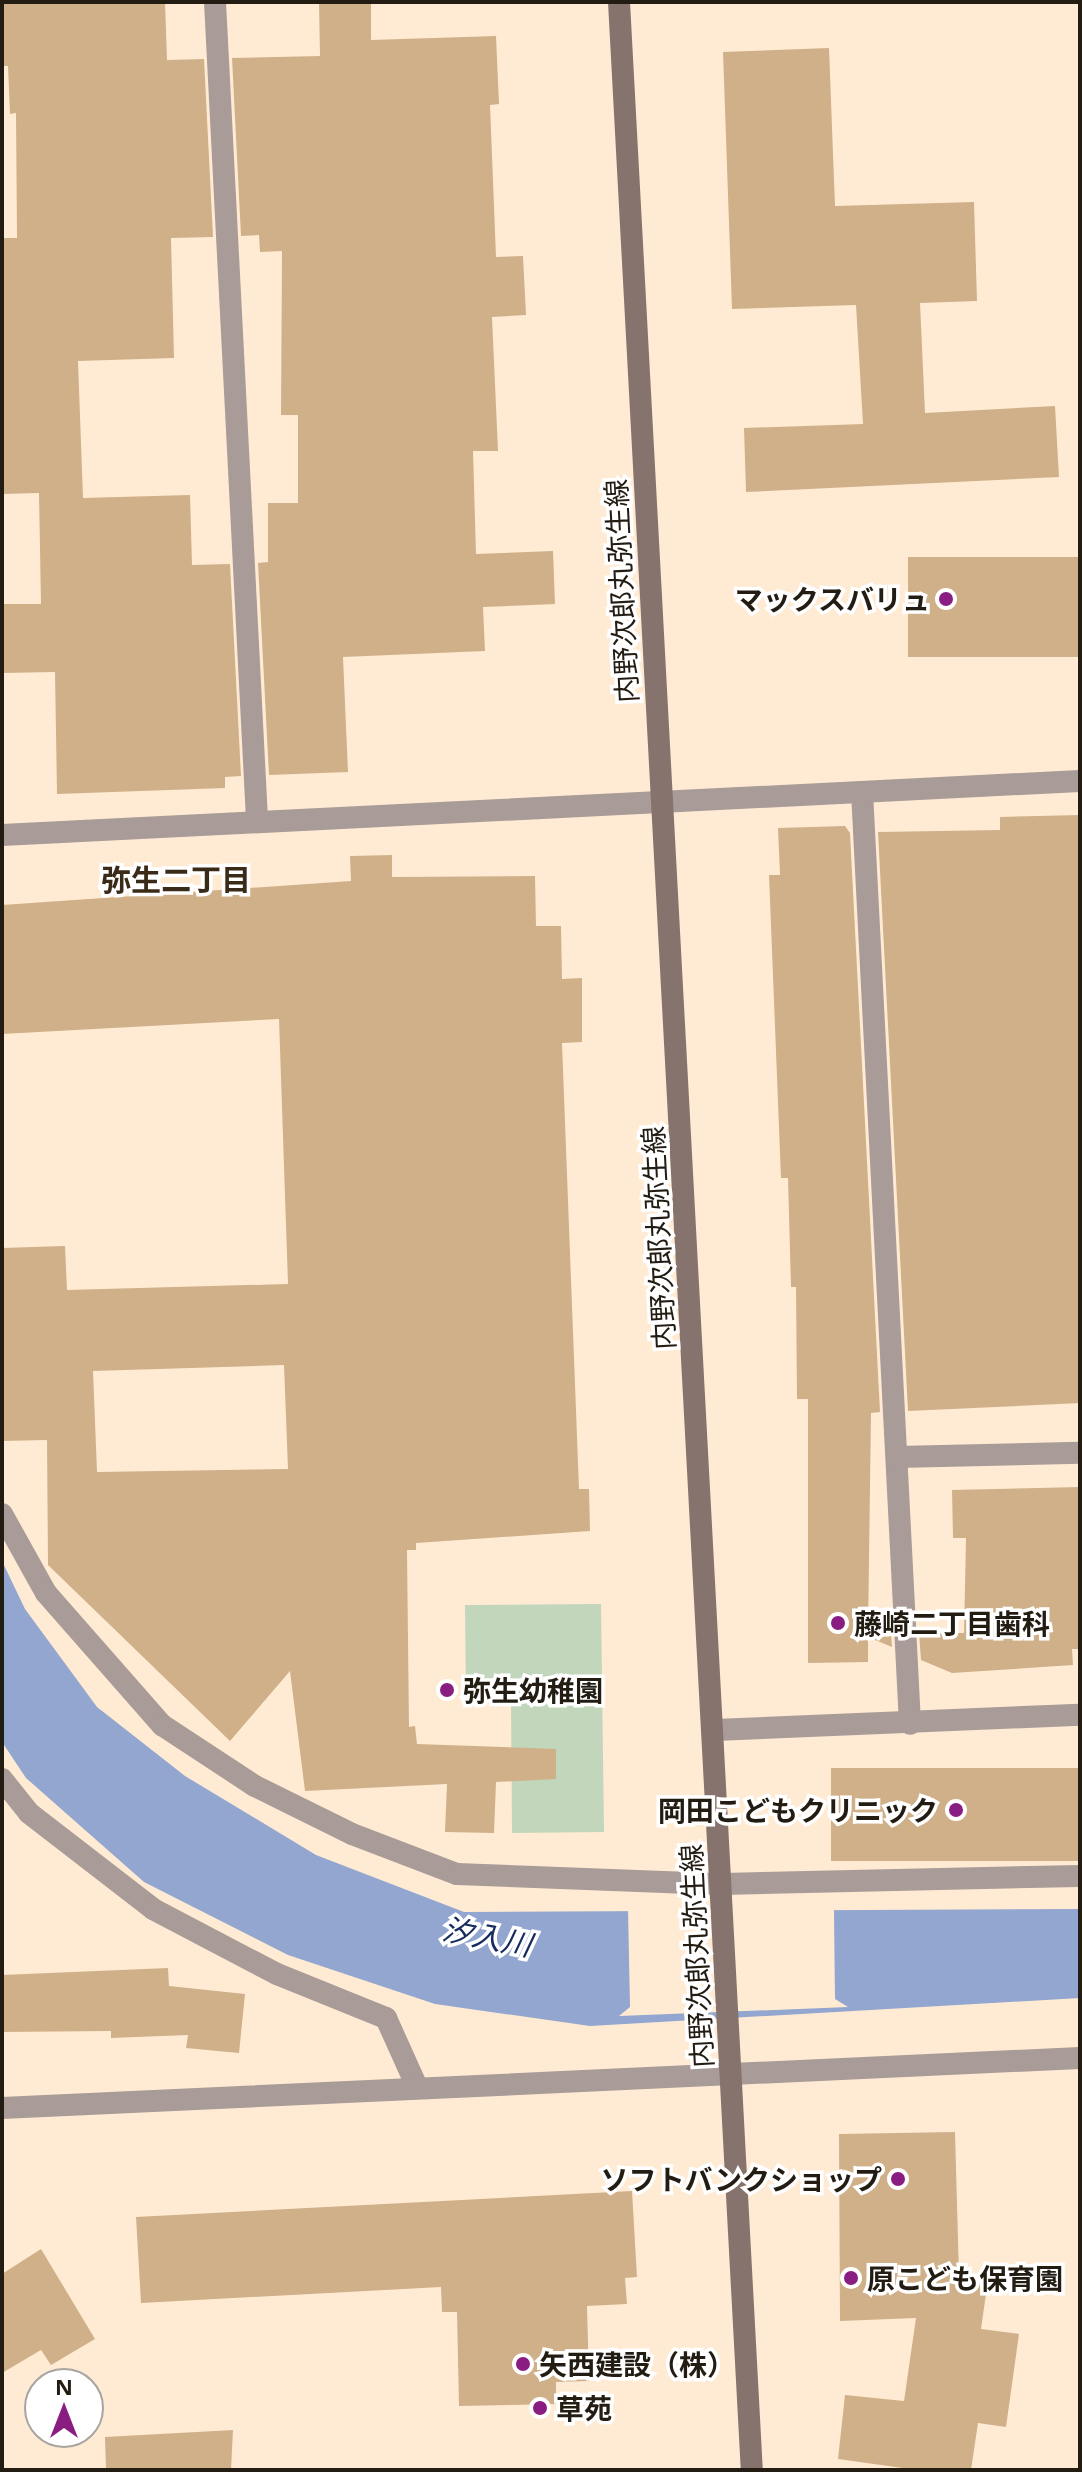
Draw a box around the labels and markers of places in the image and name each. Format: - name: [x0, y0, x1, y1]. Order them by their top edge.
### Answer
- place label: マックスバリュ: [734, 582, 930, 616]
- marker: マックスバリュ: [937, 590, 955, 608]
- place label: 藤崎二丁目歯科: [854, 1606, 1050, 1640]
- marker: 藤崎二丁目歯科: [829, 1614, 847, 1632]
- place label: 弥生幼稚園: [463, 1673, 603, 1707]
- marker: 弥生幼稚園: [438, 1681, 456, 1699]
- place label: 岡田こどもクリニック: [658, 1793, 938, 1827]
- marker: 岡田こどもクリニック: [945, 1799, 967, 1821]
- place label: ソフトバンクショップ: [602, 2162, 882, 2196]
- marker: ソフトバンクショップ: [889, 2170, 907, 2188]
- place label: 原こども保育園: [867, 2261, 1063, 2295]
- marker: 原こども保育園: [842, 2269, 860, 2287]
- place label: 矢西建設（株）: [539, 2347, 735, 2381]
- marker: 矢西建設（株）: [514, 2355, 532, 2373]
- place label: 草苑: [556, 2391, 612, 2425]
- marker: 草苑: [531, 2399, 549, 2417]

